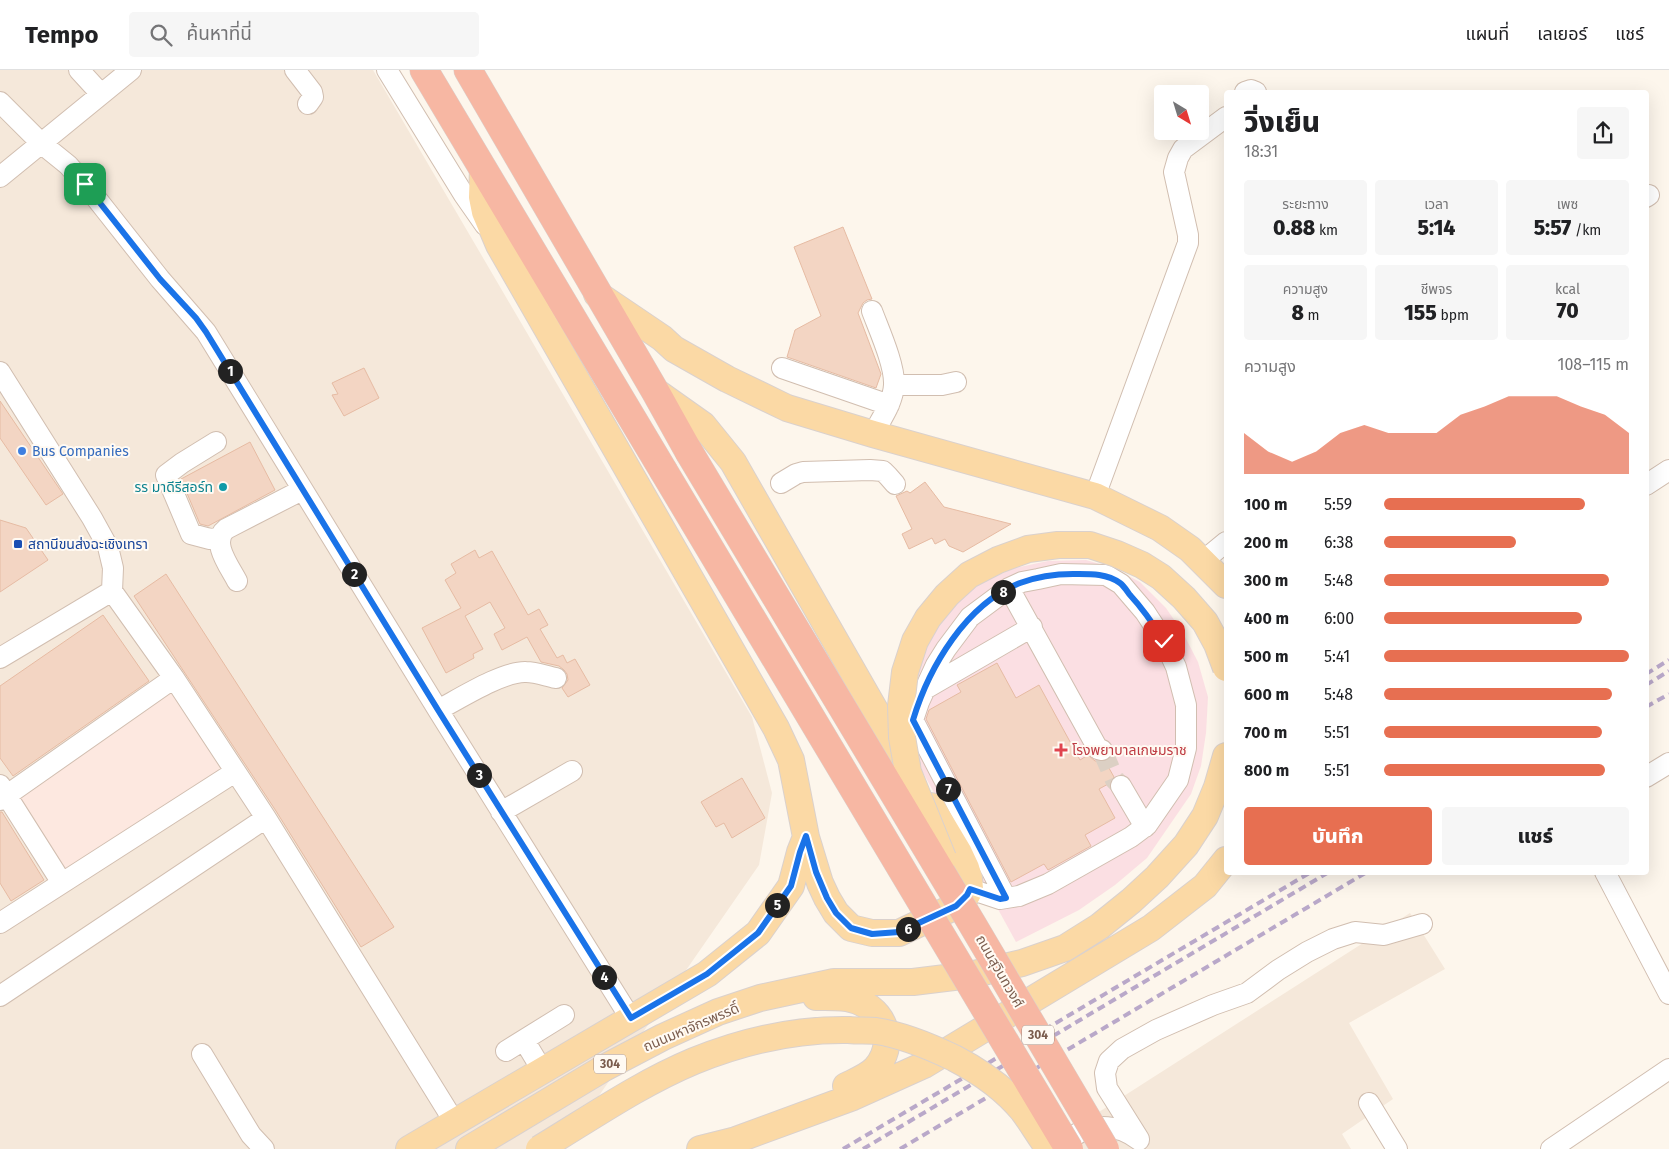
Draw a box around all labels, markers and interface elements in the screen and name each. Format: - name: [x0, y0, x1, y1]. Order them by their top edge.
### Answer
- search box: [129, 12, 479, 57]
- text: Tempo: [25, 21, 99, 49]
- icon: search: [147, 21, 175, 49]
- text: ค้นหาที่นี่: [187, 22, 252, 45]
- text: แผนที่: [1465, 23, 1509, 45]
- text: เลเยอร์: [1537, 23, 1587, 45]
- text: แชร์: [1615, 23, 1644, 45]
- north arrow: [1154, 85, 1209, 140]
- map controls: [1154, 85, 1209, 140]
- text: วิ่งเย็น: [1244, 106, 1320, 139]
- button: share: [1577, 107, 1629, 159]
- text: 18:31: [1244, 142, 1278, 161]
- pin: [64, 163, 106, 205]
- icon: arrive: [71, 170, 99, 198]
- text: ระยะทาง: [1282, 196, 1329, 213]
- text: เวลา: [1424, 196, 1449, 213]
- text: เพซ: [1557, 196, 1578, 213]
- text: 0.88: [1273, 215, 1315, 241]
- text: 5:14: [1418, 215, 1455, 241]
- text: 5:57: [1534, 215, 1571, 241]
- text: km: [1315, 222, 1338, 239]
- text: /km: [1571, 222, 1601, 239]
- text: ความสูง: [1283, 281, 1328, 298]
- text: ชีพจร: [1421, 281, 1452, 298]
- text: kcal: [1555, 281, 1580, 298]
- text: 70: [1556, 298, 1579, 324]
- text: 8: [1291, 300, 1304, 326]
- text: 155: [1404, 300, 1437, 326]
- text: m: [1304, 307, 1320, 324]
- text: bpm: [1437, 307, 1469, 324]
- text: 108–115 m: [1558, 355, 1629, 374]
- text: ความสูง: [1244, 357, 1296, 376]
- pin: 1: [218, 358, 242, 384]
- text: 1: [227, 363, 234, 380]
- place label: Bus Companies: [32, 443, 129, 460]
- marker: Bus Companies: [16, 445, 28, 457]
- place label: รร มาดีรีสอร์ท: [134, 479, 213, 496]
- marker: รร มาดีรีสอร์ท: [217, 481, 229, 493]
- text: 100 m: [1244, 495, 1287, 514]
- text: 5:59: [1324, 495, 1352, 514]
- text: 200 m: [1244, 533, 1288, 552]
- text: 6:38: [1324, 533, 1353, 552]
- place label: สถานีขนส่งฉะเชิงเทรา: [28, 536, 148, 553]
- marker: สถานีขนส่งฉะเชิงเทรา: [12, 538, 24, 550]
- pin: 2: [342, 562, 366, 586]
- text: 2: [351, 566, 358, 583]
- text: 300 m: [1244, 571, 1288, 590]
- text: 5:48: [1324, 571, 1353, 590]
- pin: 8: [990, 580, 1016, 604]
- text: 8: [999, 584, 1008, 601]
- text: 400 m: [1244, 609, 1289, 628]
- text: 6:00: [1324, 609, 1354, 628]
- pin: [1143, 620, 1185, 662]
- icon: check: [1150, 627, 1178, 655]
- text: 500 m: [1244, 647, 1289, 666]
- text: 5:41: [1324, 647, 1350, 666]
- text: 600 m: [1244, 685, 1289, 704]
- text: 5:48: [1324, 685, 1353, 704]
- text: 700 m: [1244, 723, 1287, 742]
- text: 5:51: [1324, 723, 1350, 742]
- place label: โรงพยาบาลเกษมราช: [1072, 742, 1187, 759]
- marker: โรงพยาบาลเกษมราช: [1054, 743, 1068, 757]
- text: 800 m: [1244, 761, 1289, 780]
- text: 5:51: [1324, 761, 1350, 780]
- pin: 3: [466, 762, 492, 788]
- text: 3: [476, 767, 483, 784]
- pin: 7: [936, 776, 960, 802]
- text: 7: [945, 781, 952, 798]
- button: บันทึก: [1244, 807, 1432, 865]
- button: แชร์: [1442, 807, 1629, 865]
- pin: 5: [764, 892, 790, 918]
- text: 5: [774, 897, 781, 914]
- pin: 6: [896, 916, 920, 942]
- text: 6: [905, 921, 912, 938]
- street label: ถนนสุวินทวงศ์: [972, 932, 1027, 1011]
- pin: 4: [592, 964, 616, 990]
- text: 4: [601, 969, 608, 986]
- street label: ถนนมหาจักรพรรดิ์: [640, 999, 742, 1055]
- road number: 304: [1022, 1026, 1054, 1044]
- road number: 304: [594, 1054, 626, 1074]

